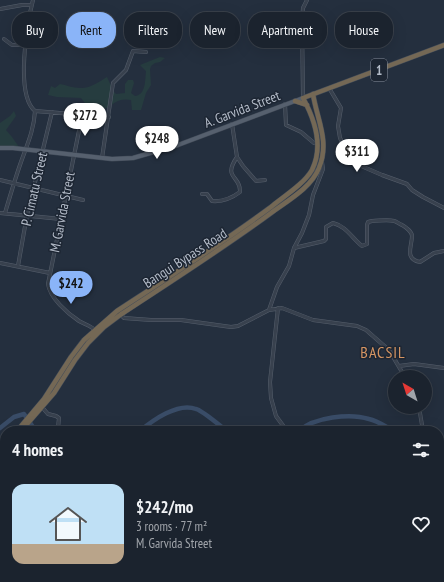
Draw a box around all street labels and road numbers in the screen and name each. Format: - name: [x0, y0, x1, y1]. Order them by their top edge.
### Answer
- road number: 1: [371, 59, 387, 81]
- street label: A. Garvida Street: [202, 86, 283, 132]
- street label: P. Cimatu Street: [17, 150, 51, 228]
- street label: M. Garvida Street: [45, 170, 79, 254]
- street label: Bangui Bypass Road: [140, 224, 230, 292]

